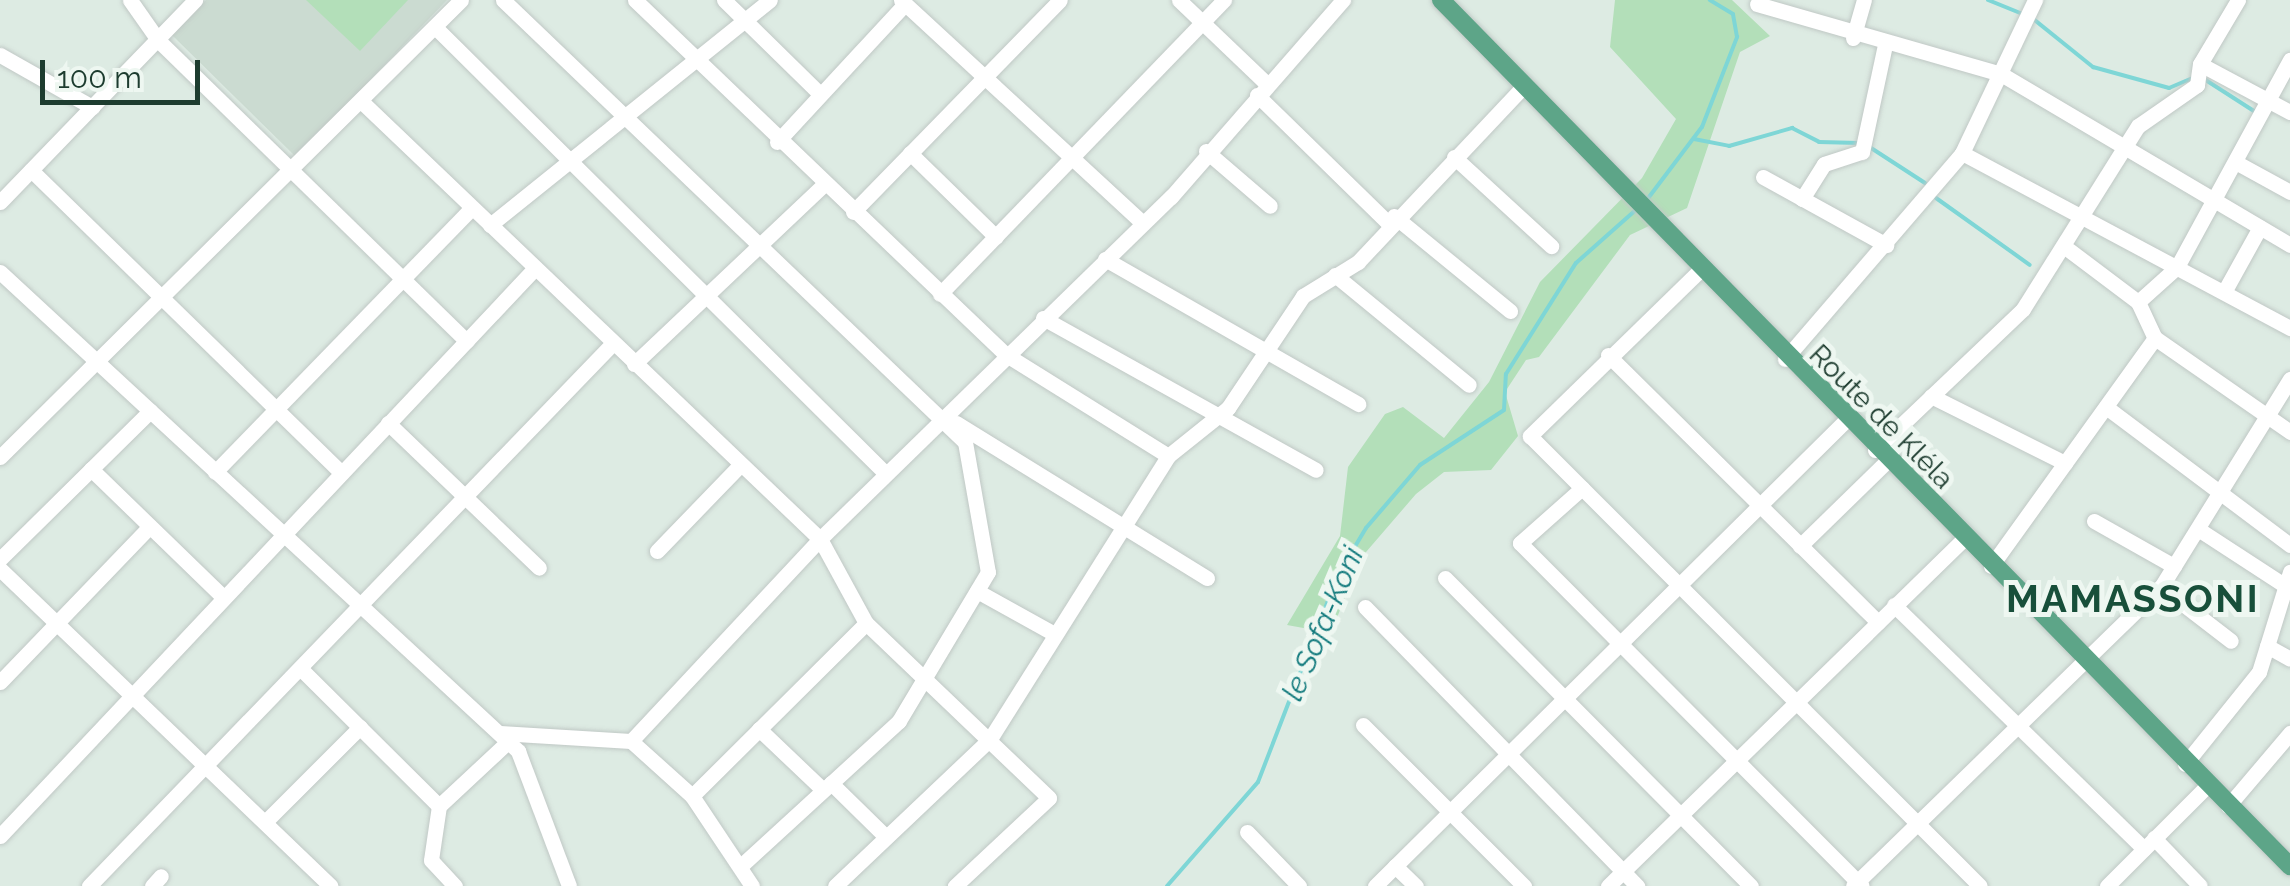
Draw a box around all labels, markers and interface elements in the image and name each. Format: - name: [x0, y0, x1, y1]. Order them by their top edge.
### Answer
- scale bar: [45, 40, 205, 102]
- text: 100 m: [57, 60, 142, 95]
- street label: Route de Kléla: [1802, 338, 1960, 496]
- water label: le Sofa-Koni: [1275, 542, 1371, 706]
- district label: MAMASSONI: [2006, 576, 2260, 622]

